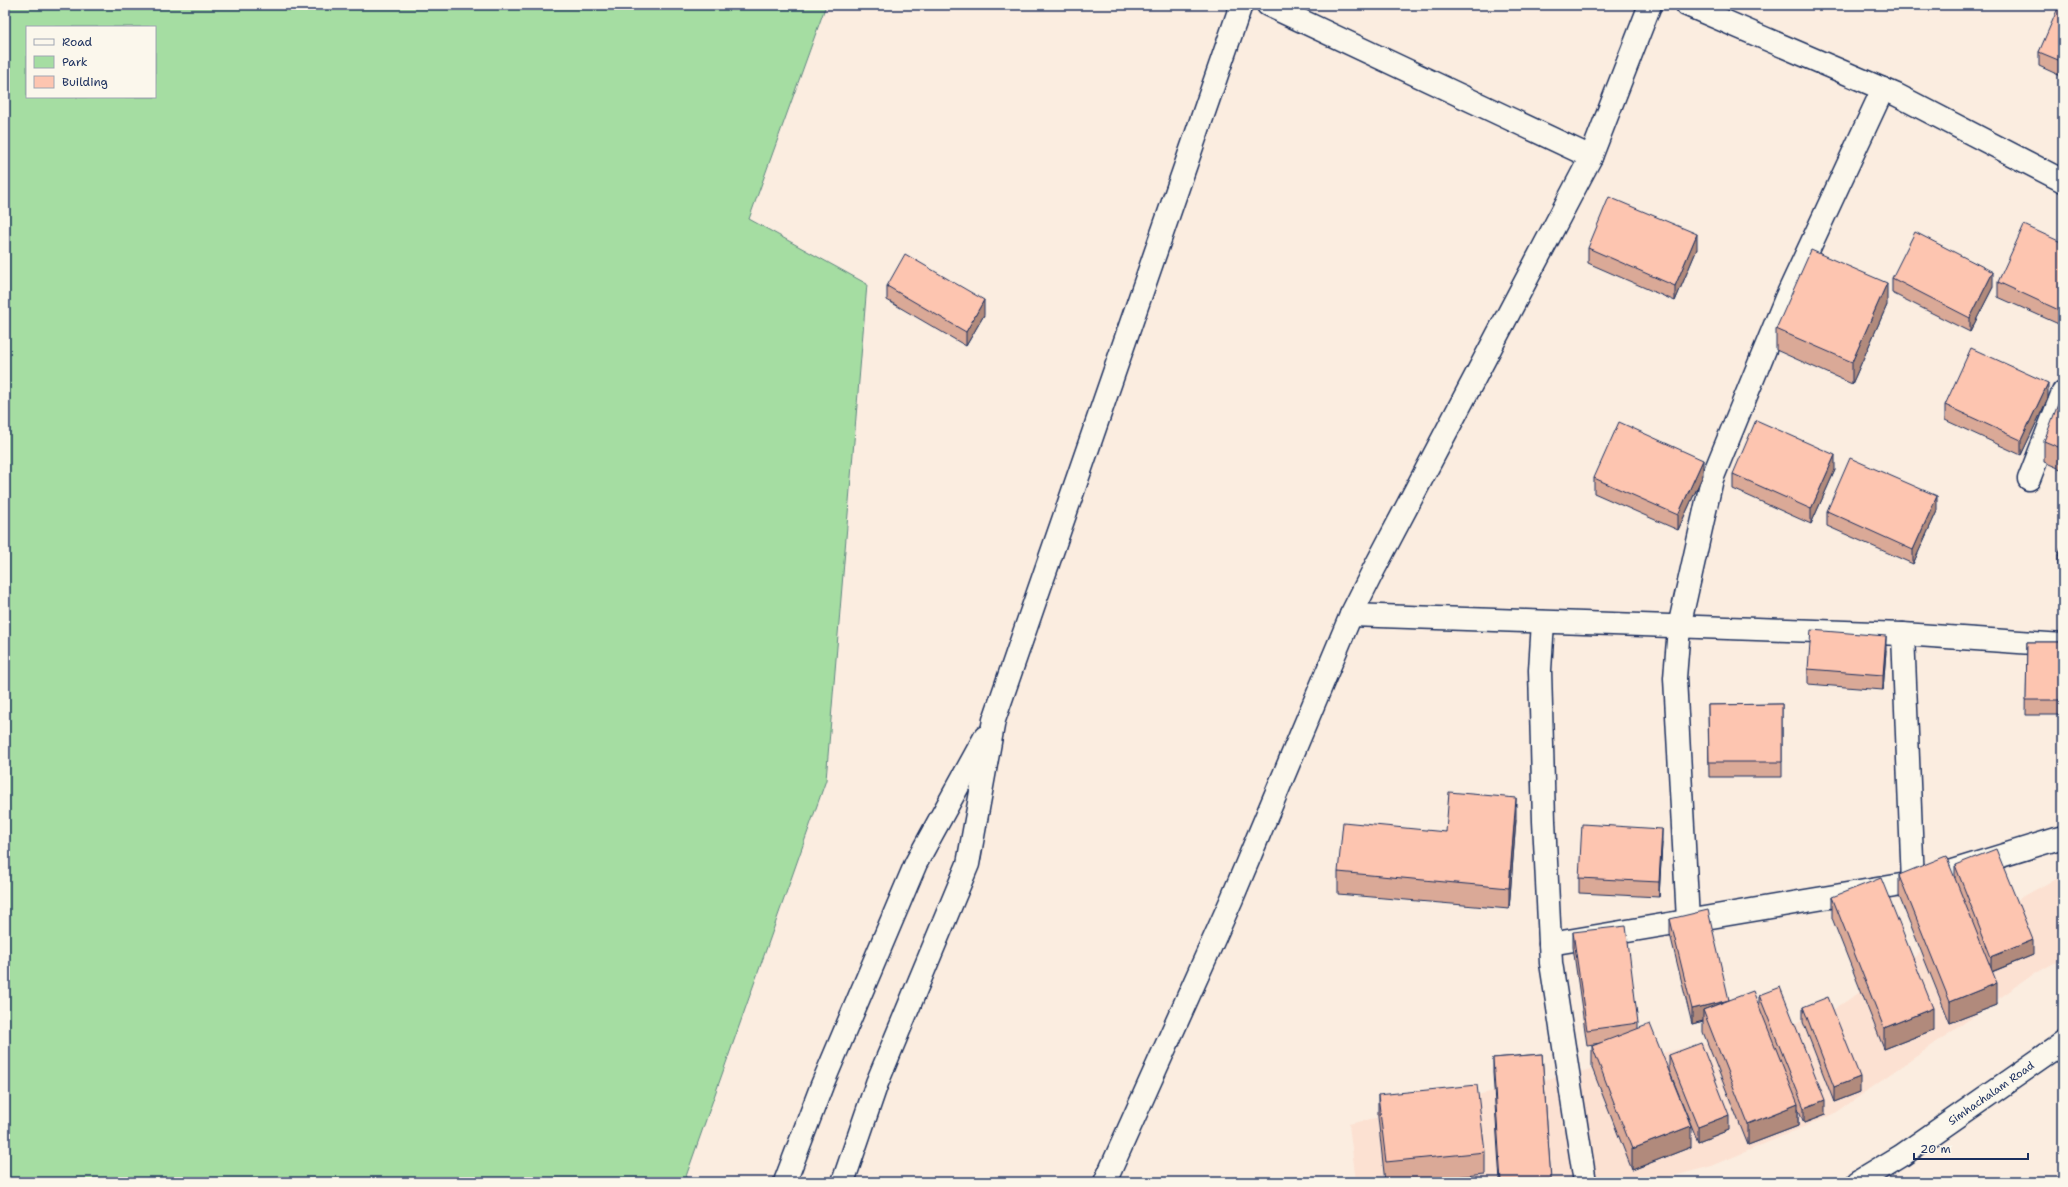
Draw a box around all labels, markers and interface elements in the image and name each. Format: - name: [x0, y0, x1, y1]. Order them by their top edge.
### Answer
- legend: [26, 26, 156, 98]
- text: Road: [62, 34, 93, 50]
- text: Park: [62, 54, 88, 70]
- text: Building: [62, 74, 108, 90]
- street label: Simhachalam Road: [1945, 1058, 2037, 1129]
- scale bar: [1914, 1135, 2028, 1161]
- text: 20 m: [1920, 1141, 1951, 1157]

